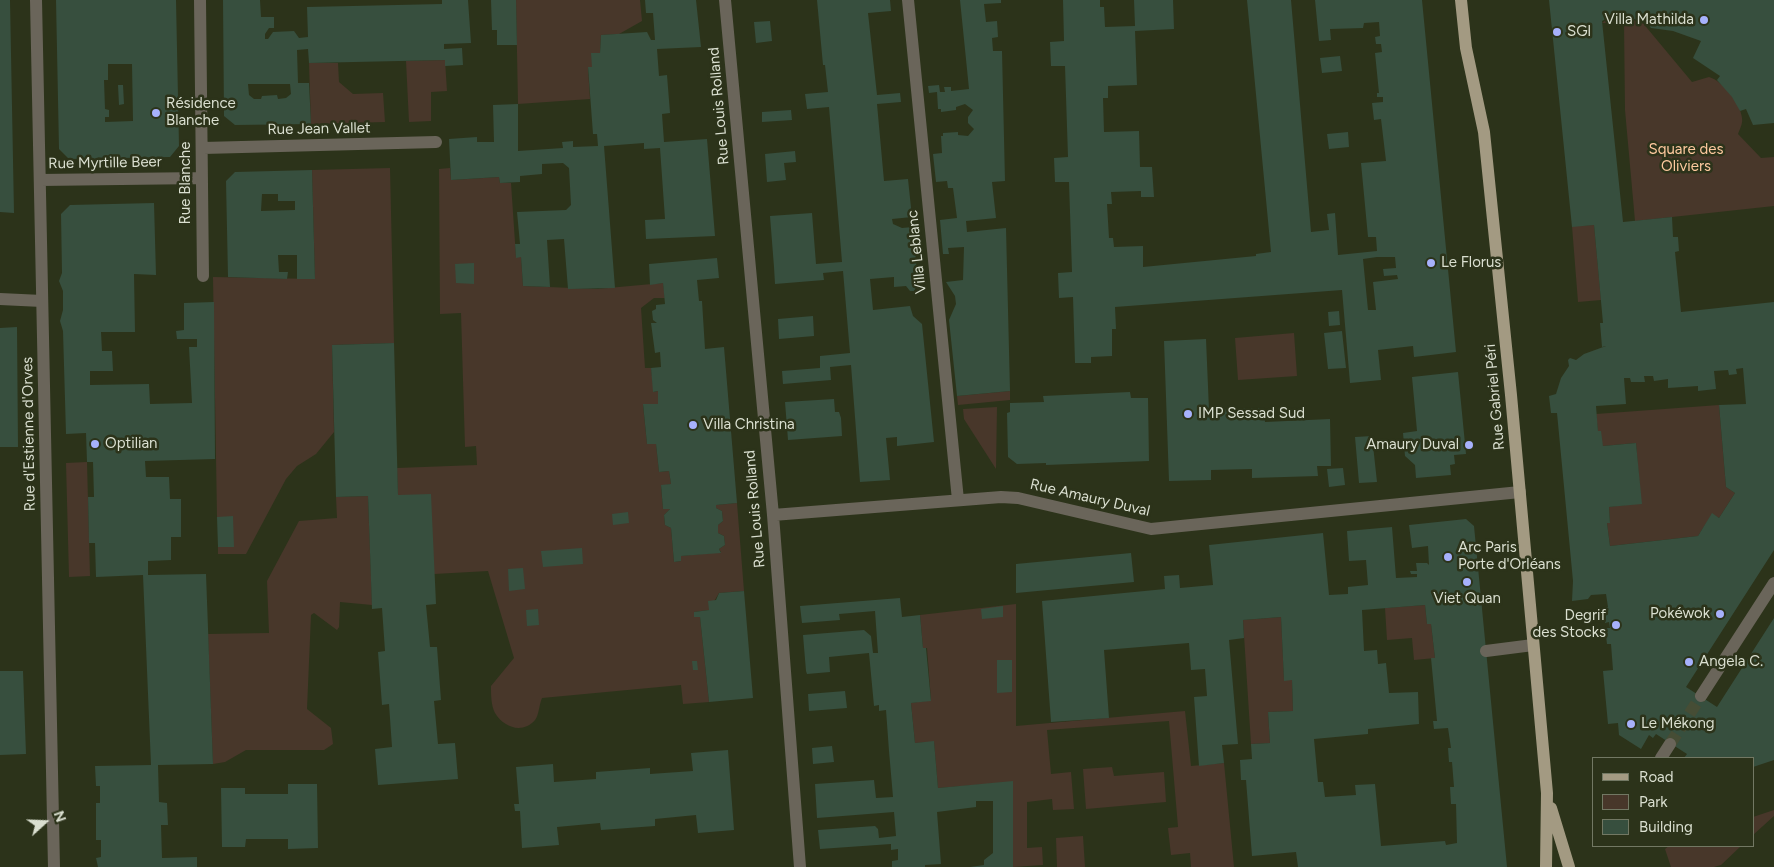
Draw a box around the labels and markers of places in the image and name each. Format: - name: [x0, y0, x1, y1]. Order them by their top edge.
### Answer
- place label: Villa Mathilda: [1605, 11, 1694, 29]
- marker: Villa Mathilda: [1698, 14, 1710, 26]
- place label: SGI: [1567, 23, 1591, 41]
- marker: SGI: [1551, 26, 1563, 38]
- place label: Résidence Blanche: [166, 95, 236, 130]
- marker: Résidence Blanche: [150, 107, 162, 119]
- place label: Le Florus: [1441, 254, 1501, 272]
- marker: Le Florus: [1425, 257, 1437, 269]
- place label: IMP Sessad Sud: [1198, 405, 1305, 423]
- marker: IMP Sessad Sud: [1182, 408, 1194, 420]
- place label: Villa Christina: [703, 416, 795, 434]
- marker: Villa Christina: [687, 419, 699, 431]
- place label: Optilian: [105, 435, 157, 453]
- place label: Amaury Duval: [1366, 436, 1459, 454]
- marker: Optilian: [89, 438, 101, 450]
- marker: Amaury Duval: [1463, 439, 1475, 451]
- place label: Arc Paris Porte d'Orléans: [1458, 539, 1561, 574]
- marker: Arc Paris Porte d'Orléans: [1442, 551, 1454, 563]
- marker: Viet Quan: [1461, 576, 1473, 588]
- place label: Viet Quan: [1433, 590, 1501, 608]
- place label: Pokéwok: [1650, 605, 1710, 623]
- place label: Degrif des Stocks: [1532, 607, 1606, 642]
- marker: Pokéwok: [1714, 608, 1726, 620]
- marker: Degrif des Stocks: [1610, 619, 1622, 631]
- place label: Angela C.: [1699, 653, 1763, 671]
- marker: Angela C.: [1683, 656, 1695, 668]
- place label: Le Mékong: [1641, 715, 1715, 733]
- marker: Le Mékong: [1625, 718, 1637, 730]

